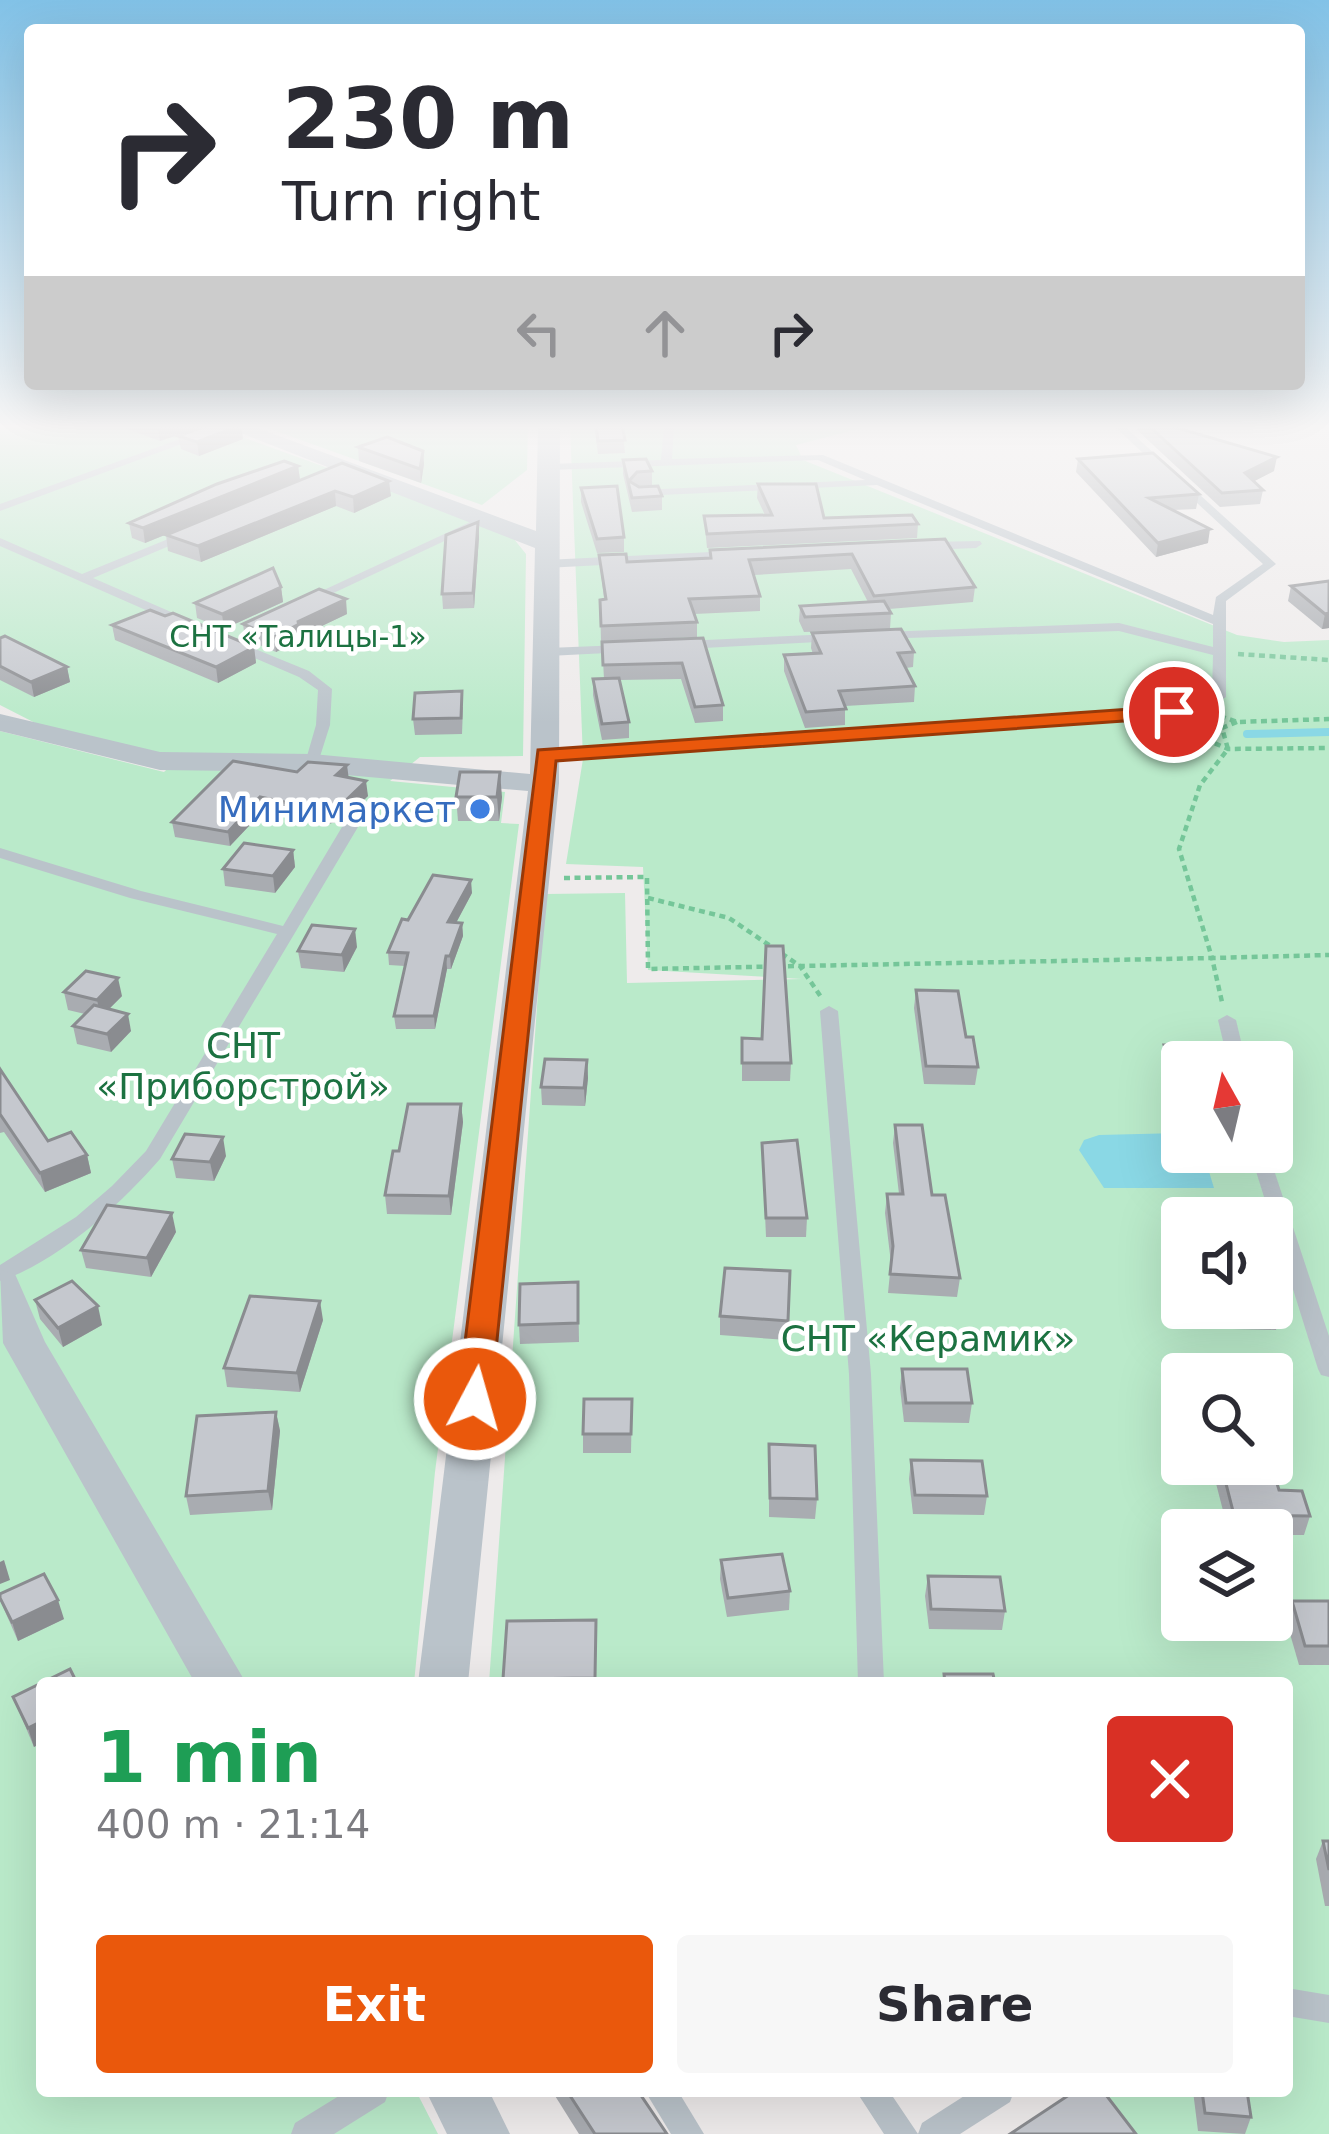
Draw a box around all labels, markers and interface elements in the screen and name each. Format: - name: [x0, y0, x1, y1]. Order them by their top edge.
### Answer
- text: 230 m: [282, 70, 574, 168]
- icon: right: [84, 72, 240, 228]
- text: Turn right: [282, 170, 541, 233]
- icon: left: [506, 300, 572, 366]
- icon: ahead: [632, 300, 698, 366]
- icon: right: [758, 300, 824, 366]
- park label: СНТ «Талицы-1»: [169, 619, 427, 654]
- pin: [1123, 661, 1225, 763]
- icon: arrive: [1141, 679, 1207, 745]
- place label: Минимаркет: [218, 789, 456, 830]
- marker: Минимаркет: [467, 796, 493, 822]
- park label: СНТ «Приборстрой»: [96, 1025, 390, 1107]
- north arrow: [1161, 1041, 1293, 1173]
- map controls: [1161, 1041, 1293, 1641]
- button: sound: [1161, 1197, 1293, 1329]
- park label: СНТ «Керамик»: [781, 1318, 1075, 1359]
- position arrow: [412, 1336, 538, 1462]
- button: search: [1161, 1353, 1293, 1485]
- button: layers: [1161, 1509, 1293, 1641]
- text: 1 min: [96, 1715, 322, 1799]
- button: close: [1107, 1716, 1233, 1842]
- text: 400 m · 21:14: [96, 1802, 370, 1847]
- button: Exit: [96, 1935, 653, 2073]
- button: Share: [677, 1935, 1233, 2073]

